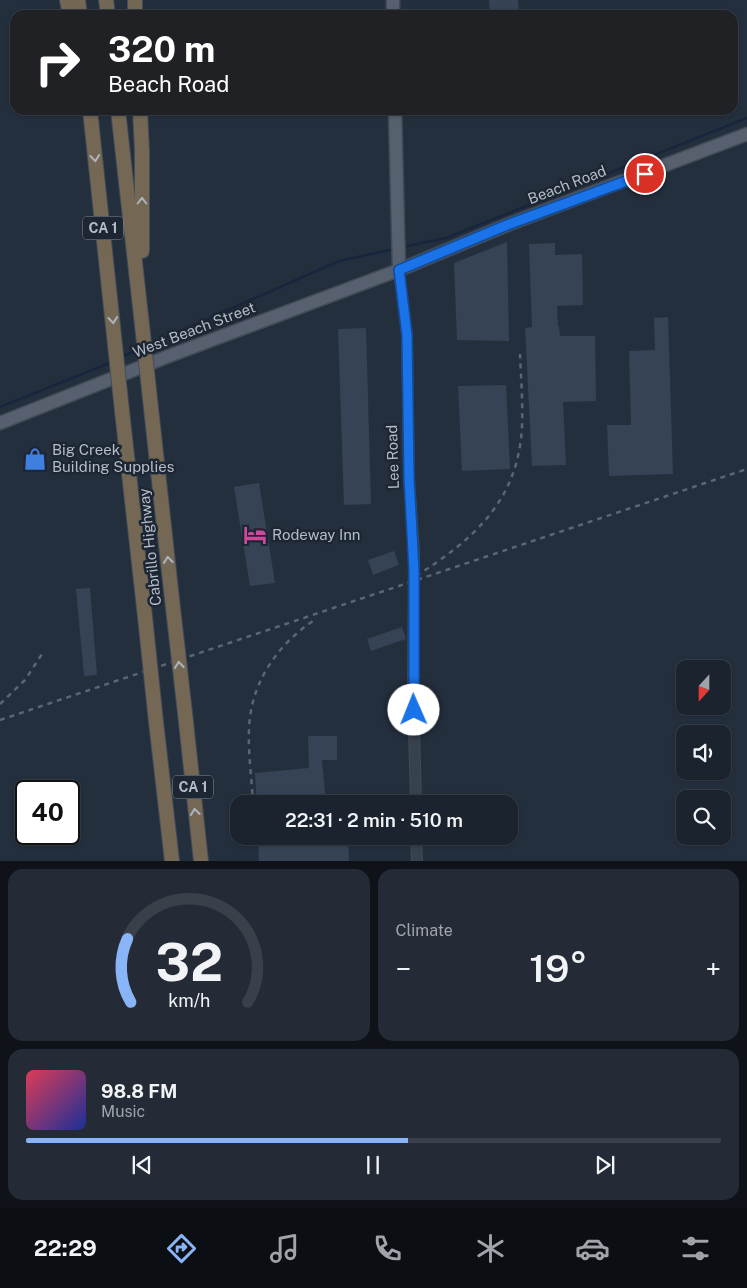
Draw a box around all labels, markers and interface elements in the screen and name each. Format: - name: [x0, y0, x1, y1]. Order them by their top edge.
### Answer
- text: 320 m: [108, 29, 215, 70]
- icon: right: [25, 30, 90, 95]
- text: Beach Road: [108, 71, 229, 97]
- pin: [624, 153, 666, 195]
- one-way arrow: [89, 155, 100, 163]
- icon: arrive: [631, 160, 659, 188]
- street label: Beach Road: [525, 162, 608, 207]
- one-way arrow: [137, 197, 147, 204]
- road number: CA 1: [83, 217, 123, 240]
- street label: West Beach Street: [130, 298, 258, 361]
- one-way arrow: [107, 316, 118, 324]
- street label: Lee Road: [383, 425, 402, 490]
- place label: Big Creek Building Supplies: [52, 441, 174, 475]
- shop icon: Big Creek Building Supplies: [22, 446, 48, 472]
- street label: Cabrillo Highway: [135, 487, 164, 607]
- hotel icon: Rodeway Inn: [242, 522, 268, 548]
- place label: Rodeway Inn: [272, 526, 360, 543]
- one-way arrow: [163, 555, 174, 563]
- north arrow: [676, 660, 731, 715]
- map controls: [676, 660, 731, 845]
- one-way arrow: [174, 661, 185, 669]
- position arrow: [387, 683, 439, 735]
- button: sound: [676, 725, 731, 780]
- road number: CA 1: [173, 776, 213, 799]
- speed limit sign: 40: [15, 780, 80, 845]
- button: search: [676, 790, 731, 845]
- one-way arrow: [190, 808, 201, 816]
- text: 22:31 · 2 min · 510 m: [285, 809, 463, 831]
- text: Climate: [396, 921, 453, 940]
- text: 32: [155, 932, 223, 993]
- text: 19°: [529, 946, 587, 991]
- text: −: [396, 952, 411, 985]
- text: +: [705, 952, 721, 985]
- text: km/h: [168, 990, 210, 1011]
- text: 98.8 FM: [101, 1080, 177, 1102]
- text: Music: [101, 1102, 145, 1121]
- icon: previous: [128, 1151, 156, 1179]
- icon: pause: [359, 1151, 387, 1179]
- icon: next: [591, 1151, 619, 1179]
- icon: directions: [164, 1231, 199, 1266]
- icon: music: [267, 1231, 302, 1266]
- icon: phone: [370, 1231, 405, 1266]
- icon: climate: [473, 1231, 508, 1266]
- icon: car: [575, 1231, 610, 1266]
- icon: filters: [678, 1231, 713, 1266]
- text: 22:29: [34, 1235, 97, 1261]

